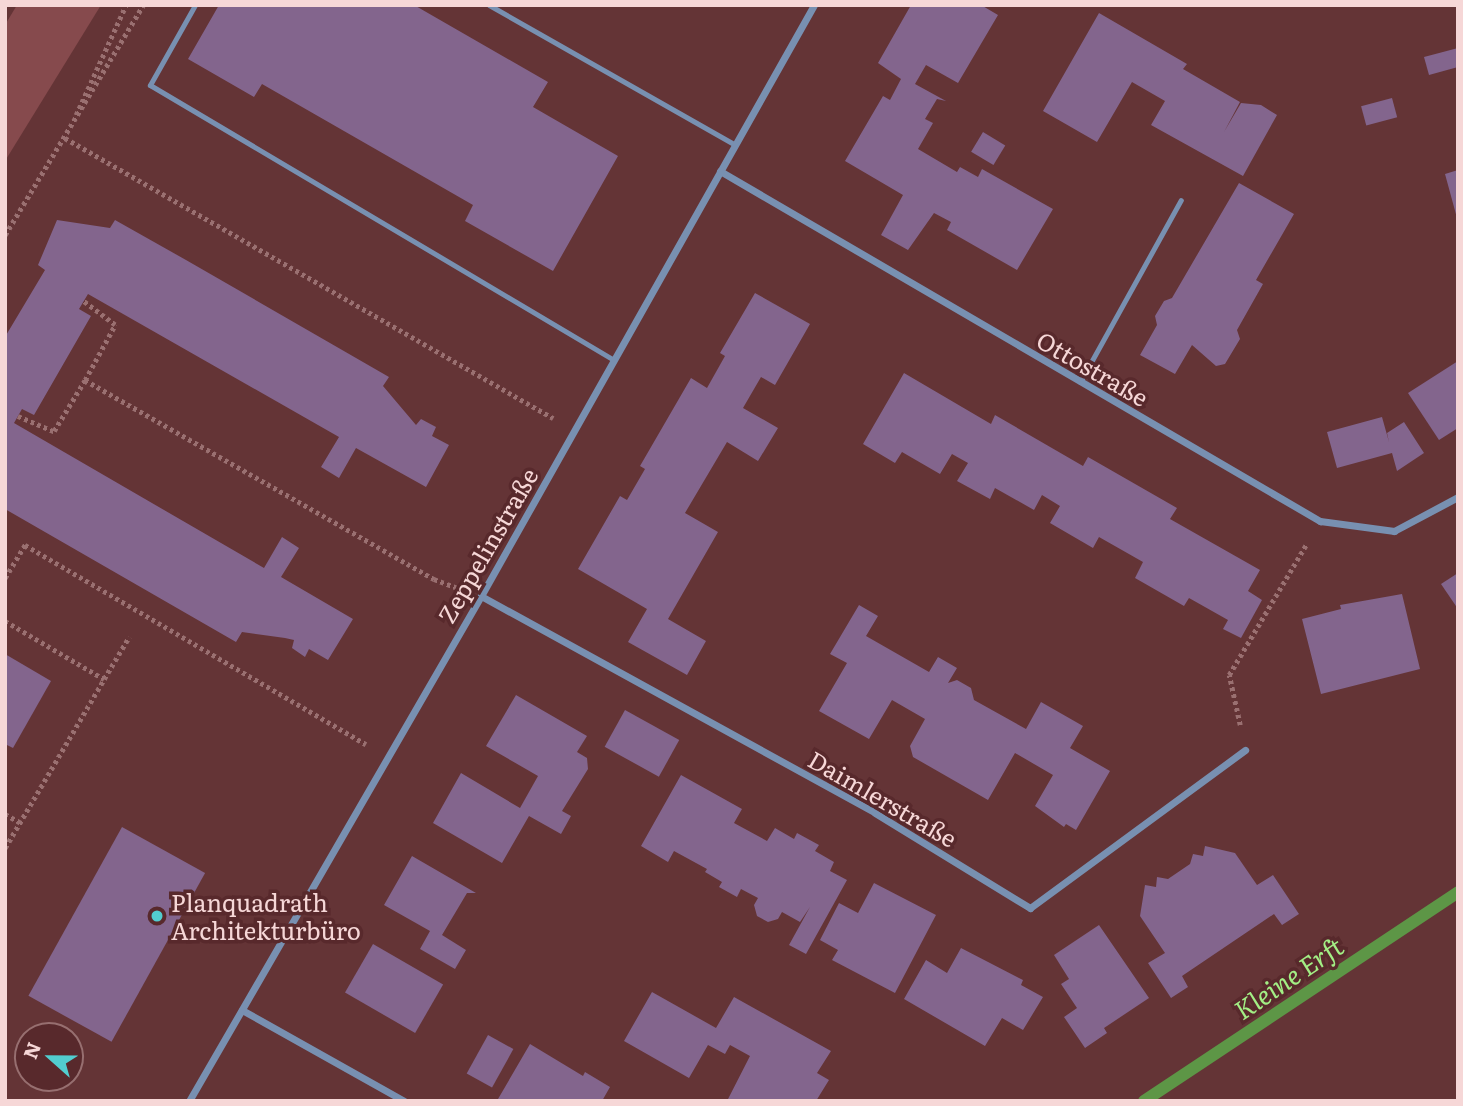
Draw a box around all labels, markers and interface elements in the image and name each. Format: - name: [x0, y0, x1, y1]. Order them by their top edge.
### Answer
- street label: Ottostraße: [1032, 325, 1154, 411]
- street label: Zeppelinstraße: [431, 462, 543, 628]
- street label: Daimlerstraße: [804, 744, 962, 852]
- place label: Planquadrath Architekturbüro: [171, 888, 361, 944]
- marker: Planquadrath Architekturbüro: [149, 908, 165, 924]
- water label: Kleine Erft: [1228, 929, 1348, 1025]
- north arrow: [14, 1022, 84, 1092]
- text: N: [15, 1038, 47, 1063]

